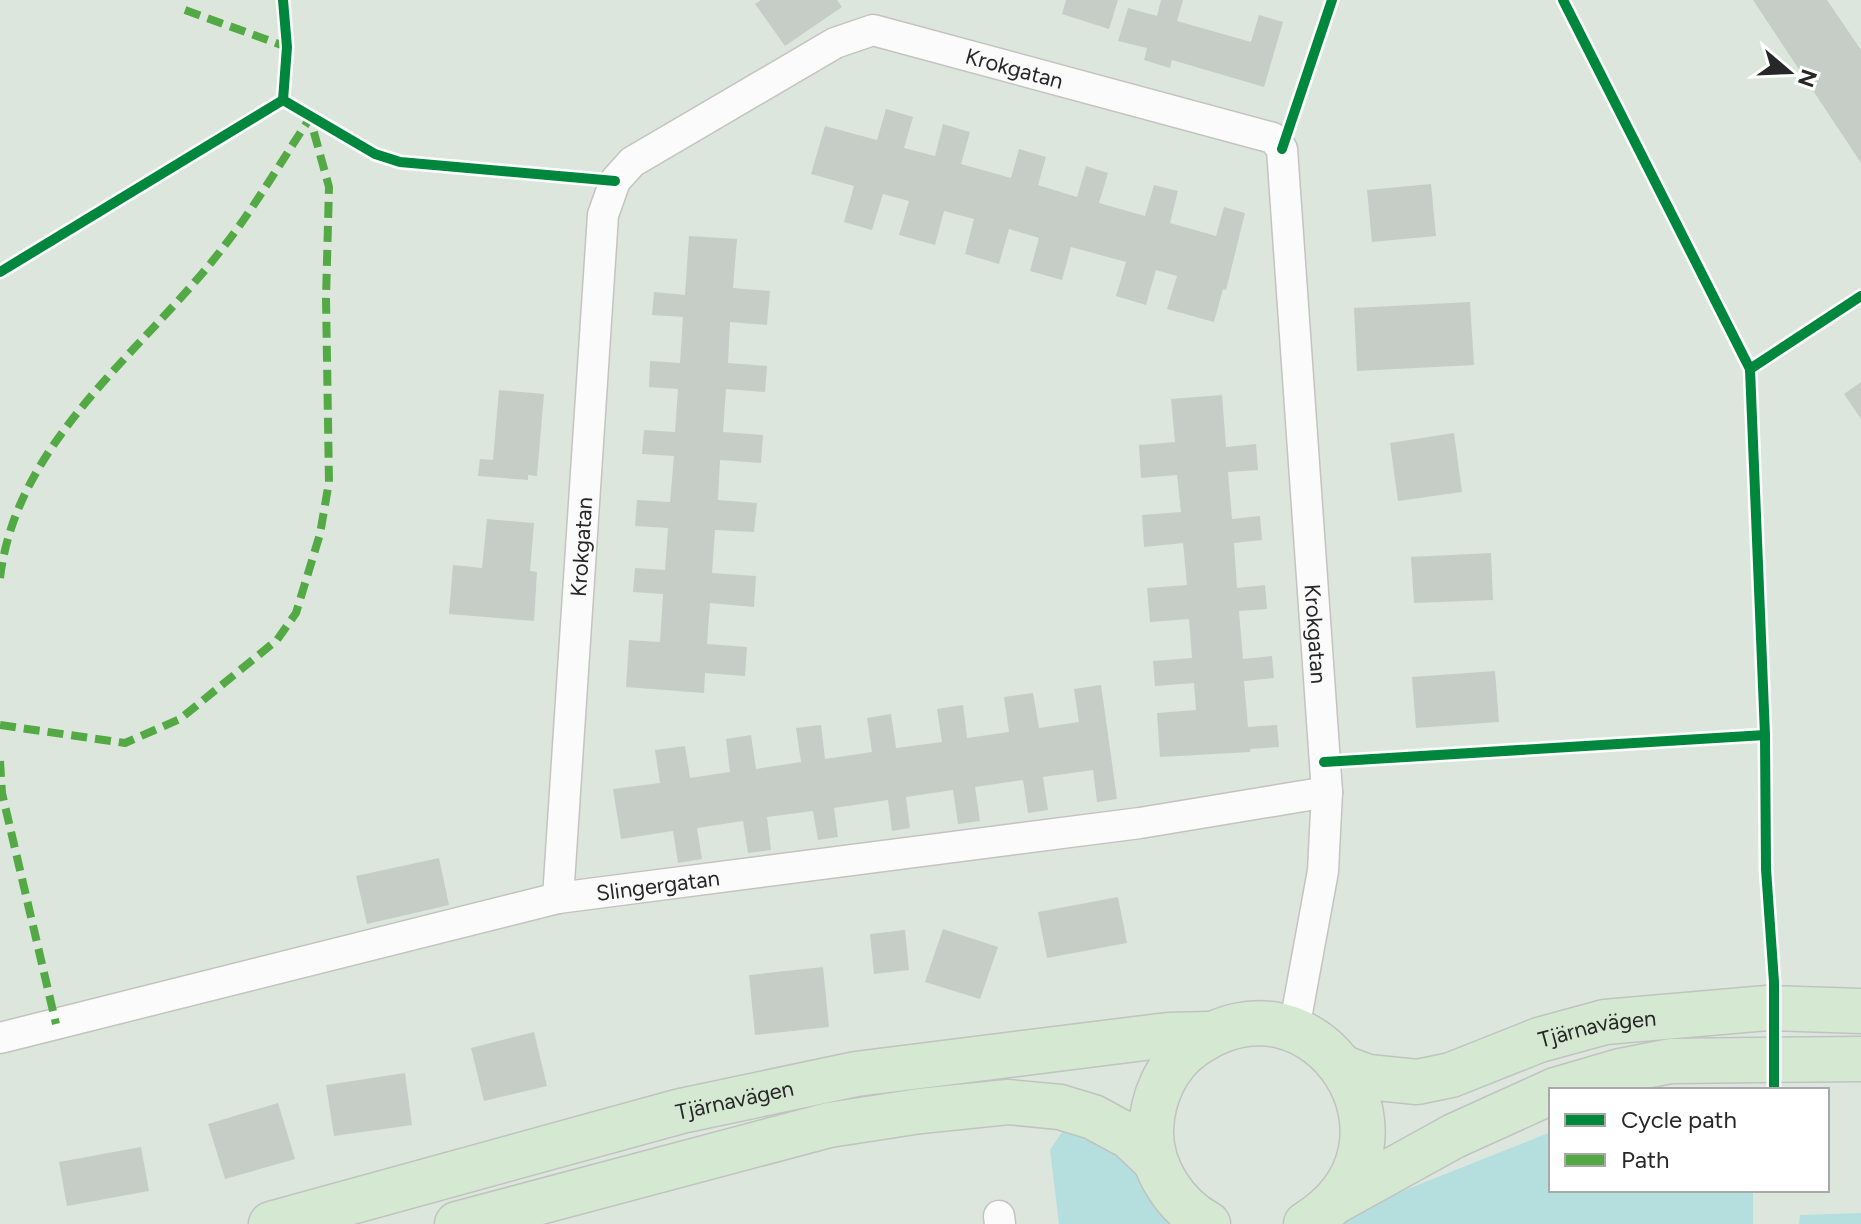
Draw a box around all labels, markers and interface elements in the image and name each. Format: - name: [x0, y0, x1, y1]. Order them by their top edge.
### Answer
- north arrow: [1749, 32, 1829, 112]
- street label: Krokgatan: [963, 43, 1066, 95]
- text: N: [1792, 66, 1823, 91]
- street label: Krokgatan: [565, 496, 598, 598]
- street label: Krokgatan: [1298, 583, 1332, 685]
- street label: Slingergatan: [595, 864, 721, 907]
- street label: Tjärnavägen: [1535, 1005, 1657, 1054]
- street label: Tjärnavägen: [673, 1075, 796, 1126]
- legend: [1549, 1088, 1829, 1192]
- text: Cycle path: [1621, 1105, 1737, 1134]
- text: Path: [1621, 1145, 1669, 1174]

